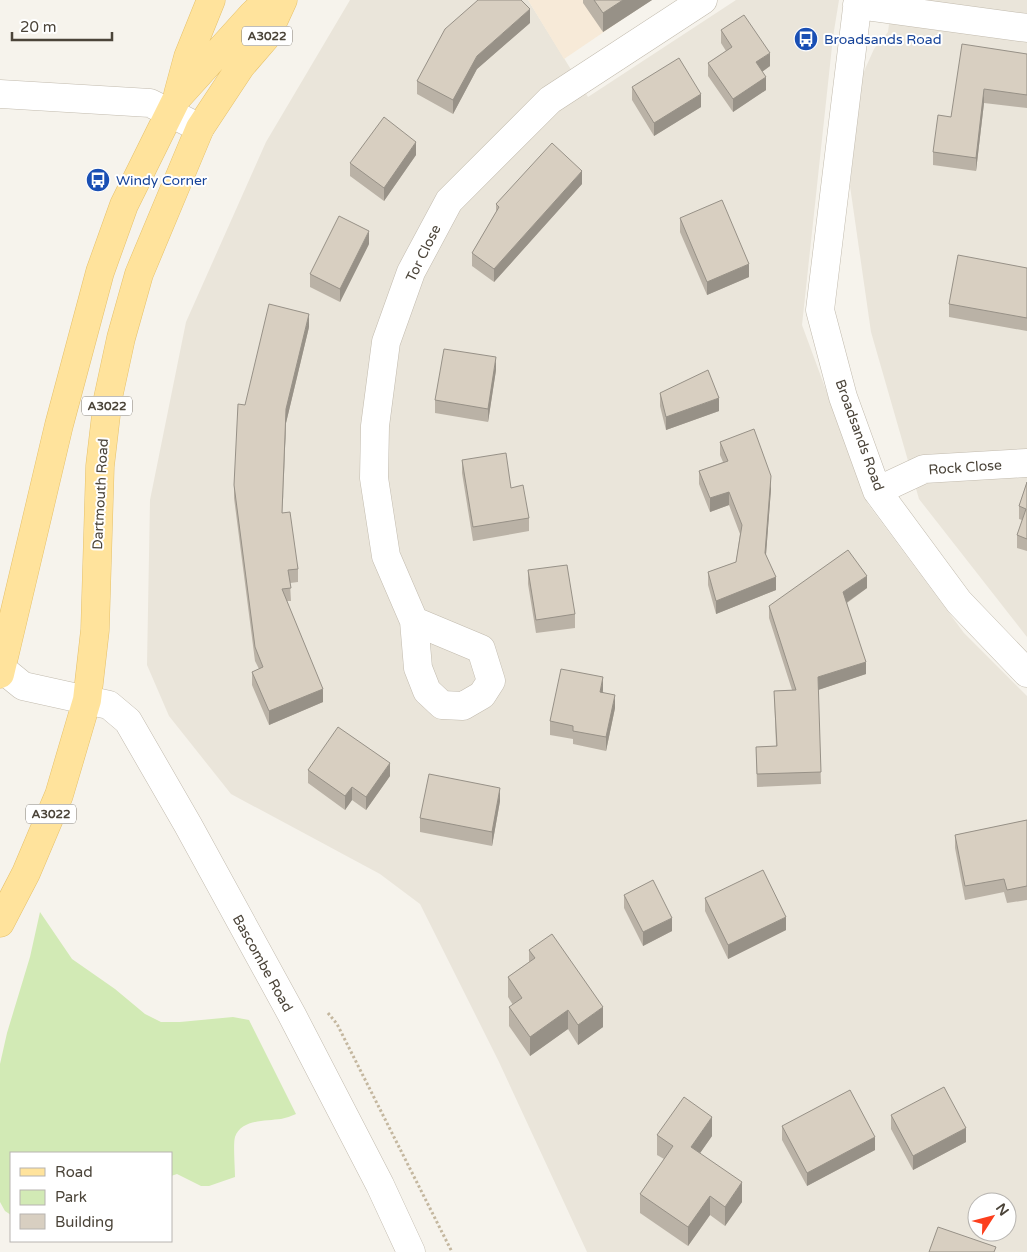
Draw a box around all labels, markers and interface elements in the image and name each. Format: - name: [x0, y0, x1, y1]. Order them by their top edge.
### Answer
- scale bar: [12, 10, 112, 42]
- text: 20 m: [20, 18, 57, 36]
- bus stop icon: Broadsands Road: [793, 26, 819, 52]
- road number: A3022: [242, 27, 292, 46]
- place label: Broadsands Road: [824, 31, 941, 48]
- bus stop icon: Windy Corner: [85, 167, 111, 193]
- place label: Windy Corner: [116, 172, 208, 189]
- street label: Tor Close: [402, 222, 445, 285]
- street label: Broadsands Road: [831, 377, 888, 493]
- road number: A3022: [82, 396, 132, 416]
- street label: Dartmouth Road: [89, 438, 112, 550]
- street label: Rock Close: [928, 456, 1002, 479]
- road number: A3022: [26, 804, 76, 824]
- street label: Bascombe Road: [229, 912, 296, 1015]
- legend: [10, 1152, 172, 1242]
- text: Road: [55, 1163, 93, 1181]
- text: Park: [55, 1188, 87, 1206]
- north arrow: [967, 1192, 1017, 1242]
- text: N: [992, 1200, 1012, 1219]
- text: Building: [55, 1213, 114, 1231]

